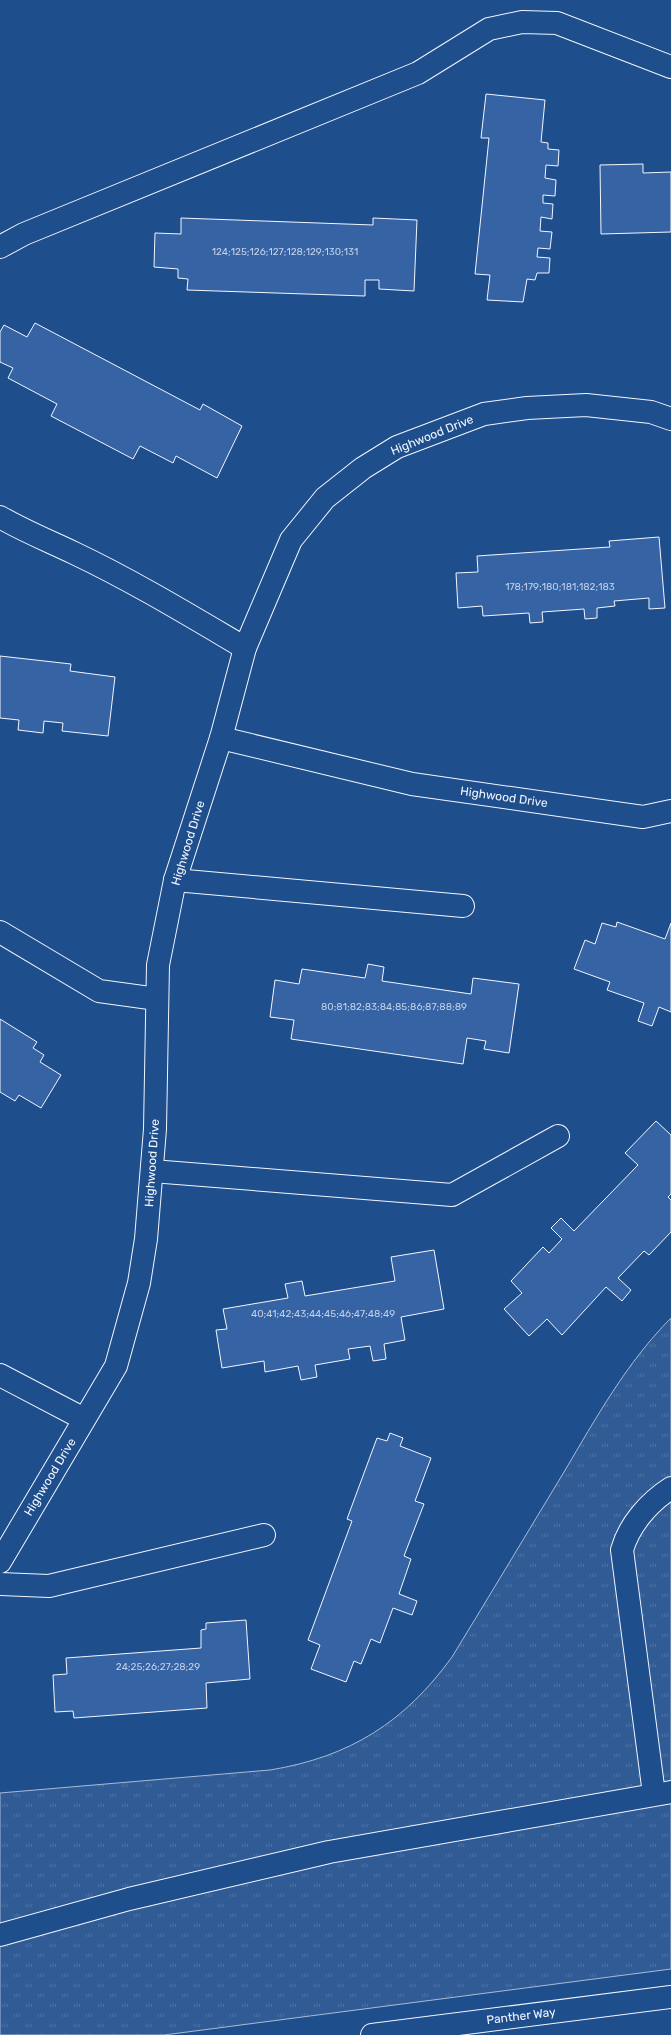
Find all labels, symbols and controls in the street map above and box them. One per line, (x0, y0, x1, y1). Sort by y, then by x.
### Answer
house number: 124;125;126;127;128;129;130;131 (212, 246, 358, 258)
street label: Highwood Drive (389, 412, 476, 458)
house number: 178;179;180;181;182;183 (505, 581, 615, 593)
street label: Highwood Drive (459, 784, 549, 810)
street label: Highwood Drive (168, 799, 208, 887)
house number: 80;81;82;83;84;85;86;87;88;89 (321, 1001, 467, 1013)
street label: Highwood Drive (142, 1118, 162, 1207)
house number: 40;41;42;43;44;45;46;47;48;49 (251, 1308, 395, 1320)
street label: Highwood Drive (21, 1435, 79, 1518)
house number: 24;25;26;27;28;29 (116, 1661, 200, 1673)
street label: Panther Way (486, 2005, 557, 2027)

